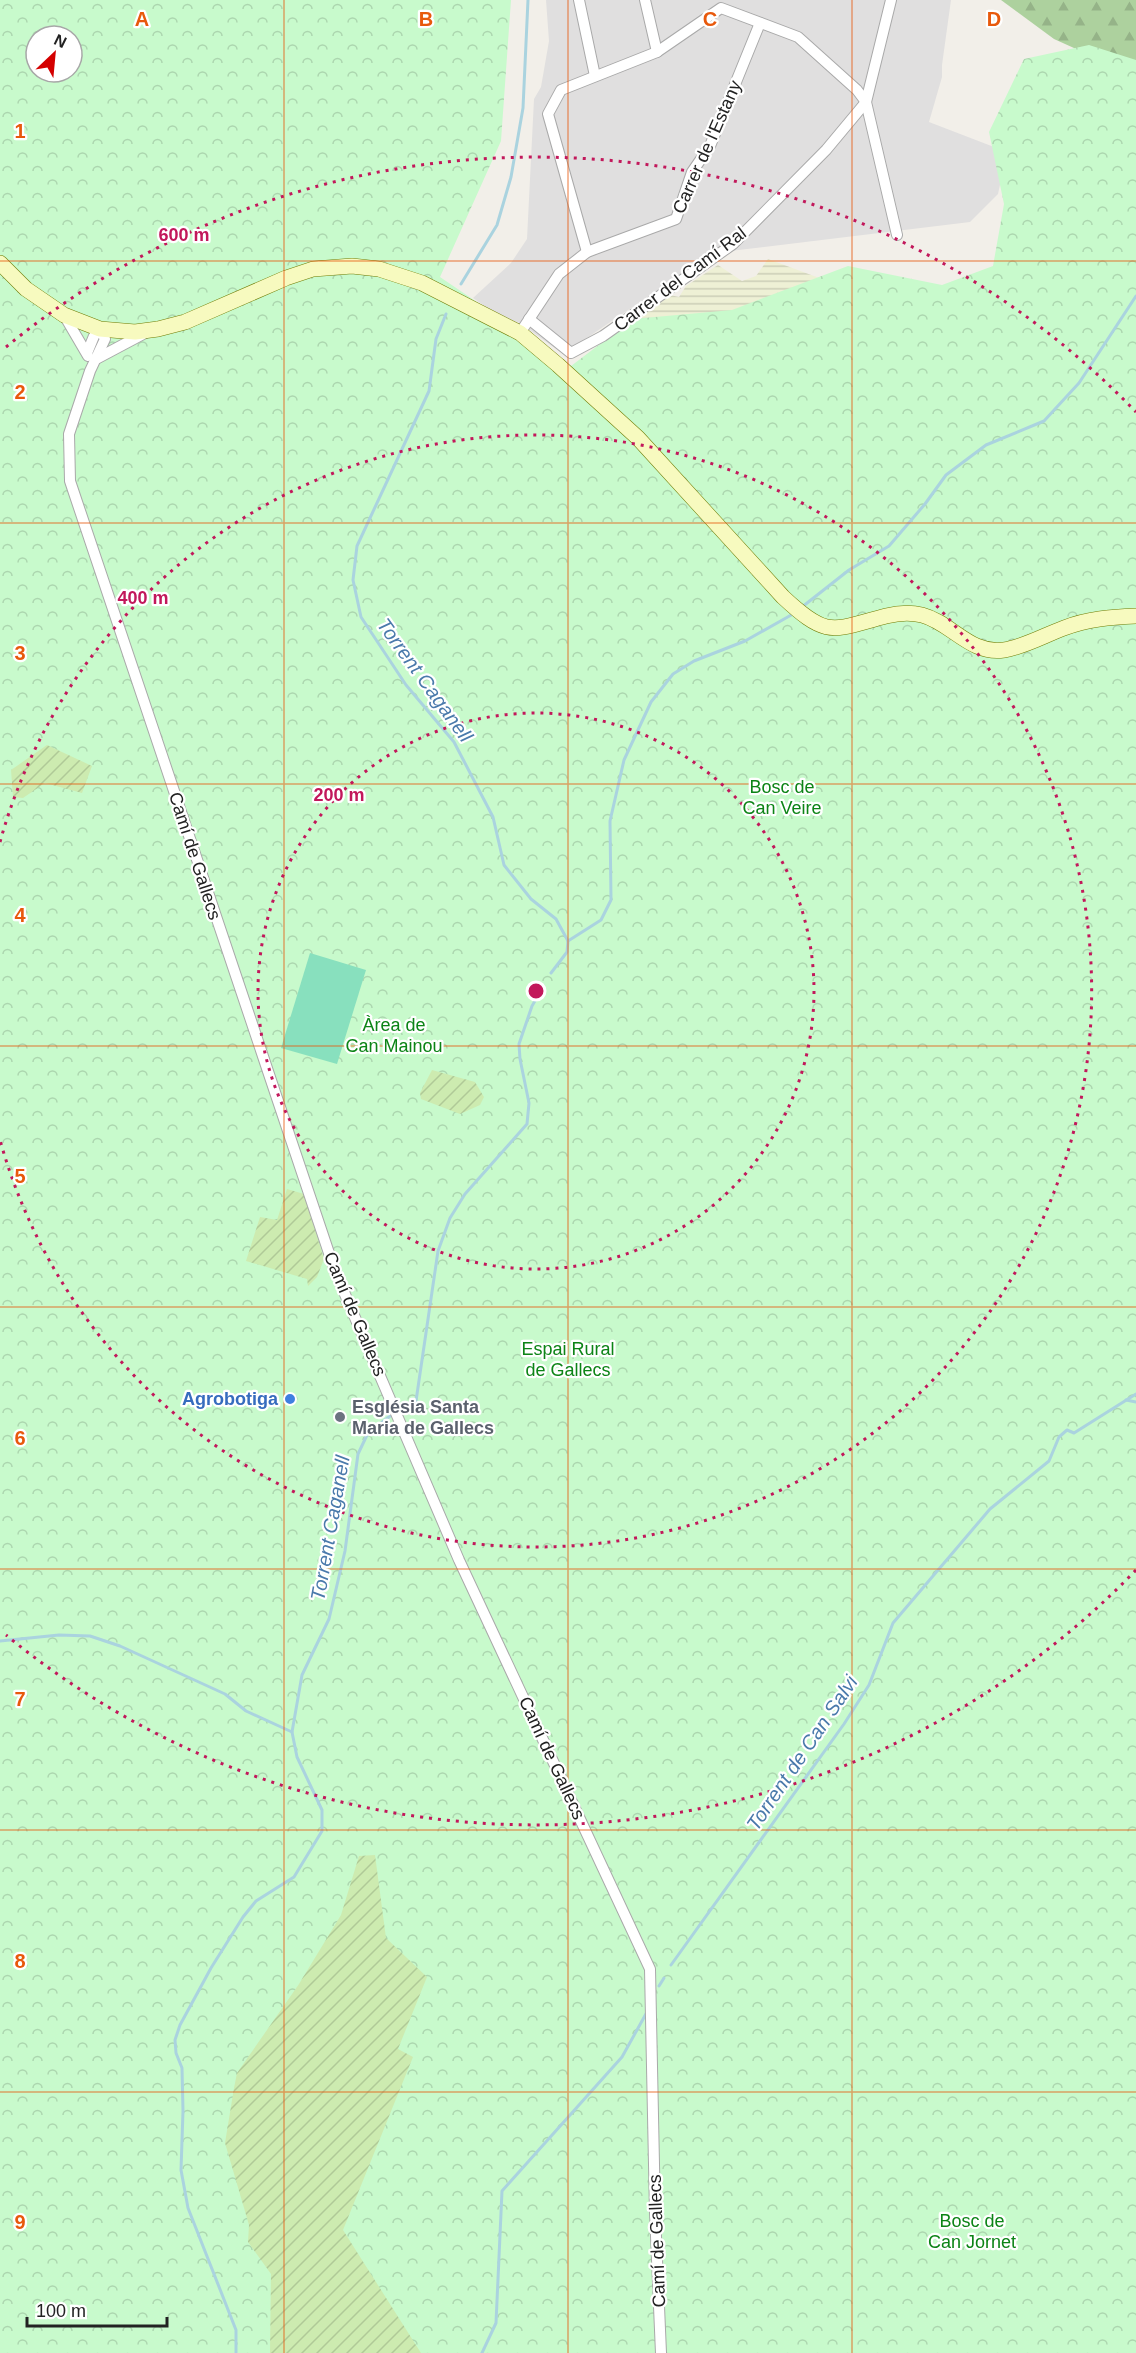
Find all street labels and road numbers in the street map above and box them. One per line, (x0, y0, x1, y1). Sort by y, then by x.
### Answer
street label: Carrer de l'Estany (669, 77, 745, 217)
street label: Carrer del Camí Ral (610, 223, 750, 335)
street label: Camí de Gallecs (165, 790, 225, 922)
street label: Camí de Gallecs (320, 1249, 390, 1379)
street label: Camí de Gallecs (515, 1693, 589, 1823)
street label: Camí de Gallecs (645, 2174, 669, 2308)

